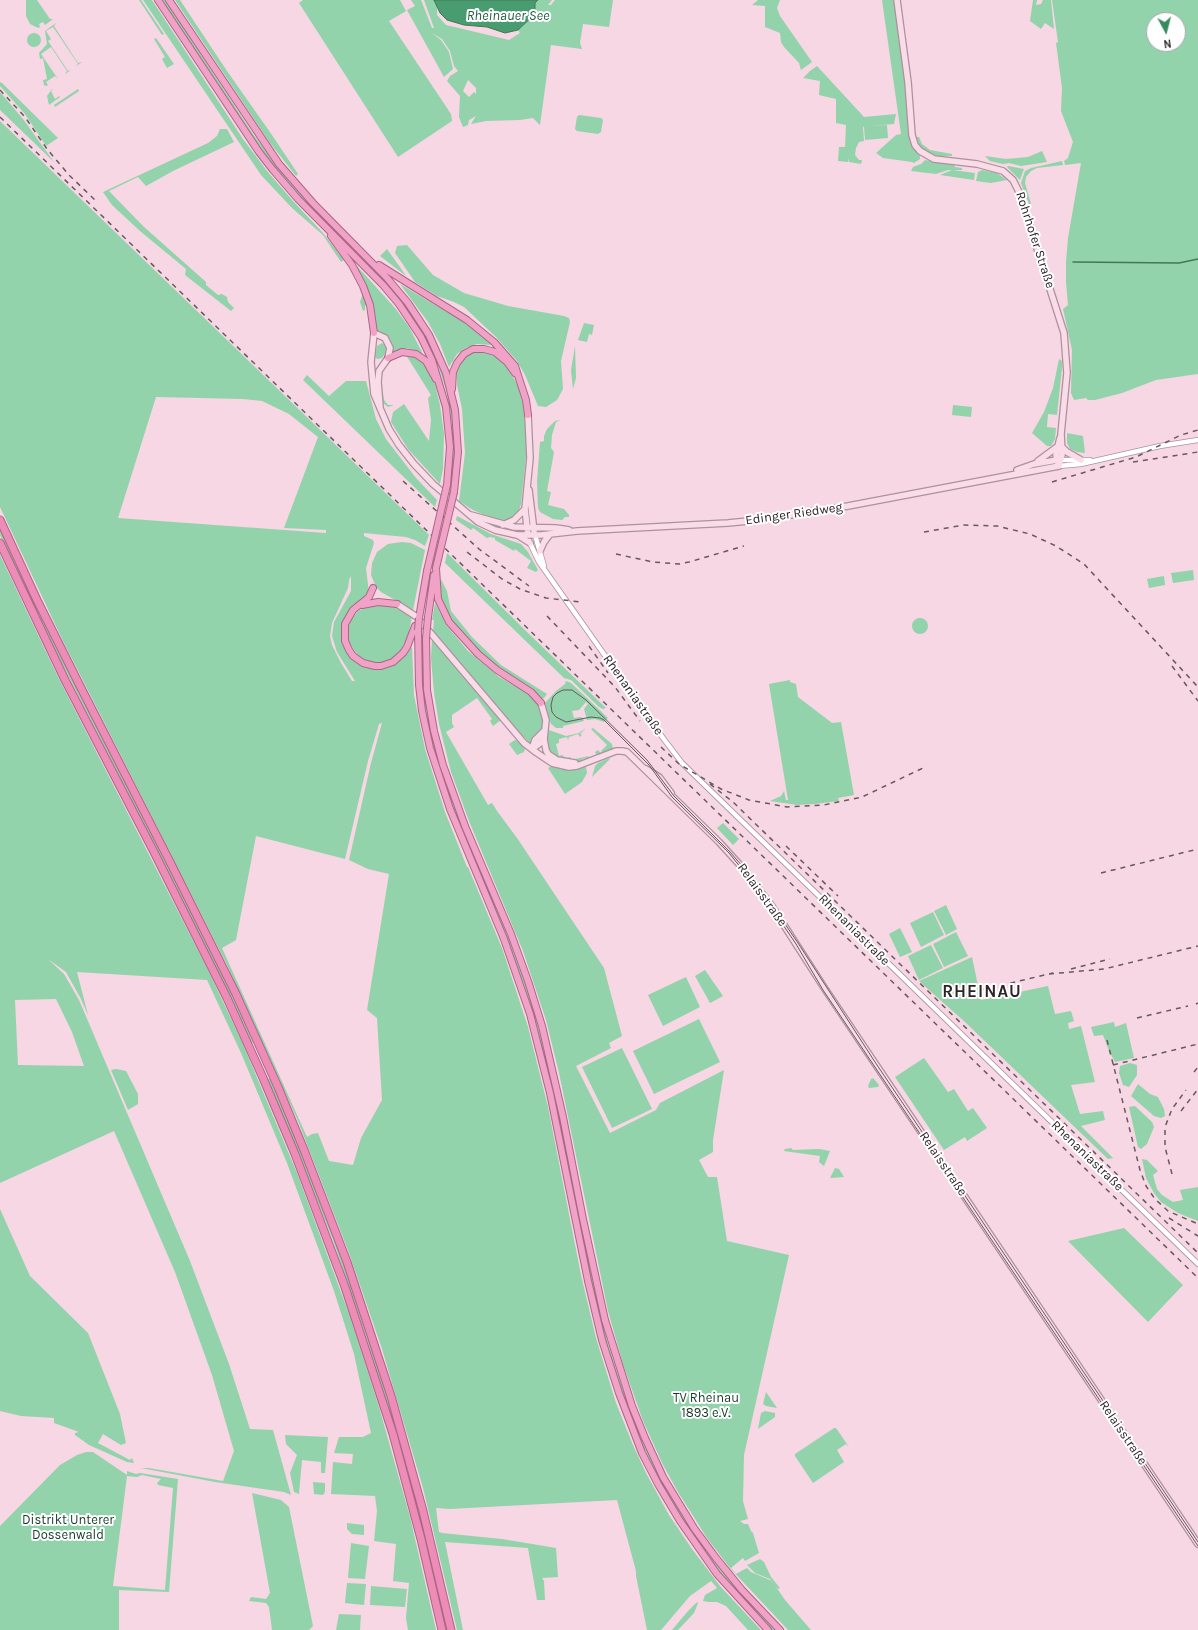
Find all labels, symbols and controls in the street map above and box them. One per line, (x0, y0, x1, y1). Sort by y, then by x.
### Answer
water label: Rheinauer See (467, 8, 549, 24)
north arrow (1146, 12, 1186, 52)
text: N (1163, 36, 1172, 50)
street label: Rohrhofer Straße (1012, 190, 1058, 290)
street label: Edinger Riedweg (744, 499, 844, 529)
street label: Rhenaniastraße (599, 652, 667, 738)
street label: Relaisstraße (734, 860, 790, 930)
street label: Rhenaniastraße (815, 891, 893, 969)
district label: RHEINAU (942, 982, 1022, 1002)
street label: Rhenaniastraße (1048, 1118, 1126, 1194)
street label: Relaisstraße (916, 1129, 970, 1199)
park label: TV Rheinau 1893 e.V. (673, 1390, 739, 1421)
street label: Relaisstraße (1096, 1398, 1150, 1468)
park label: Distrikt Unterer Dossenwald (22, 1512, 114, 1543)

